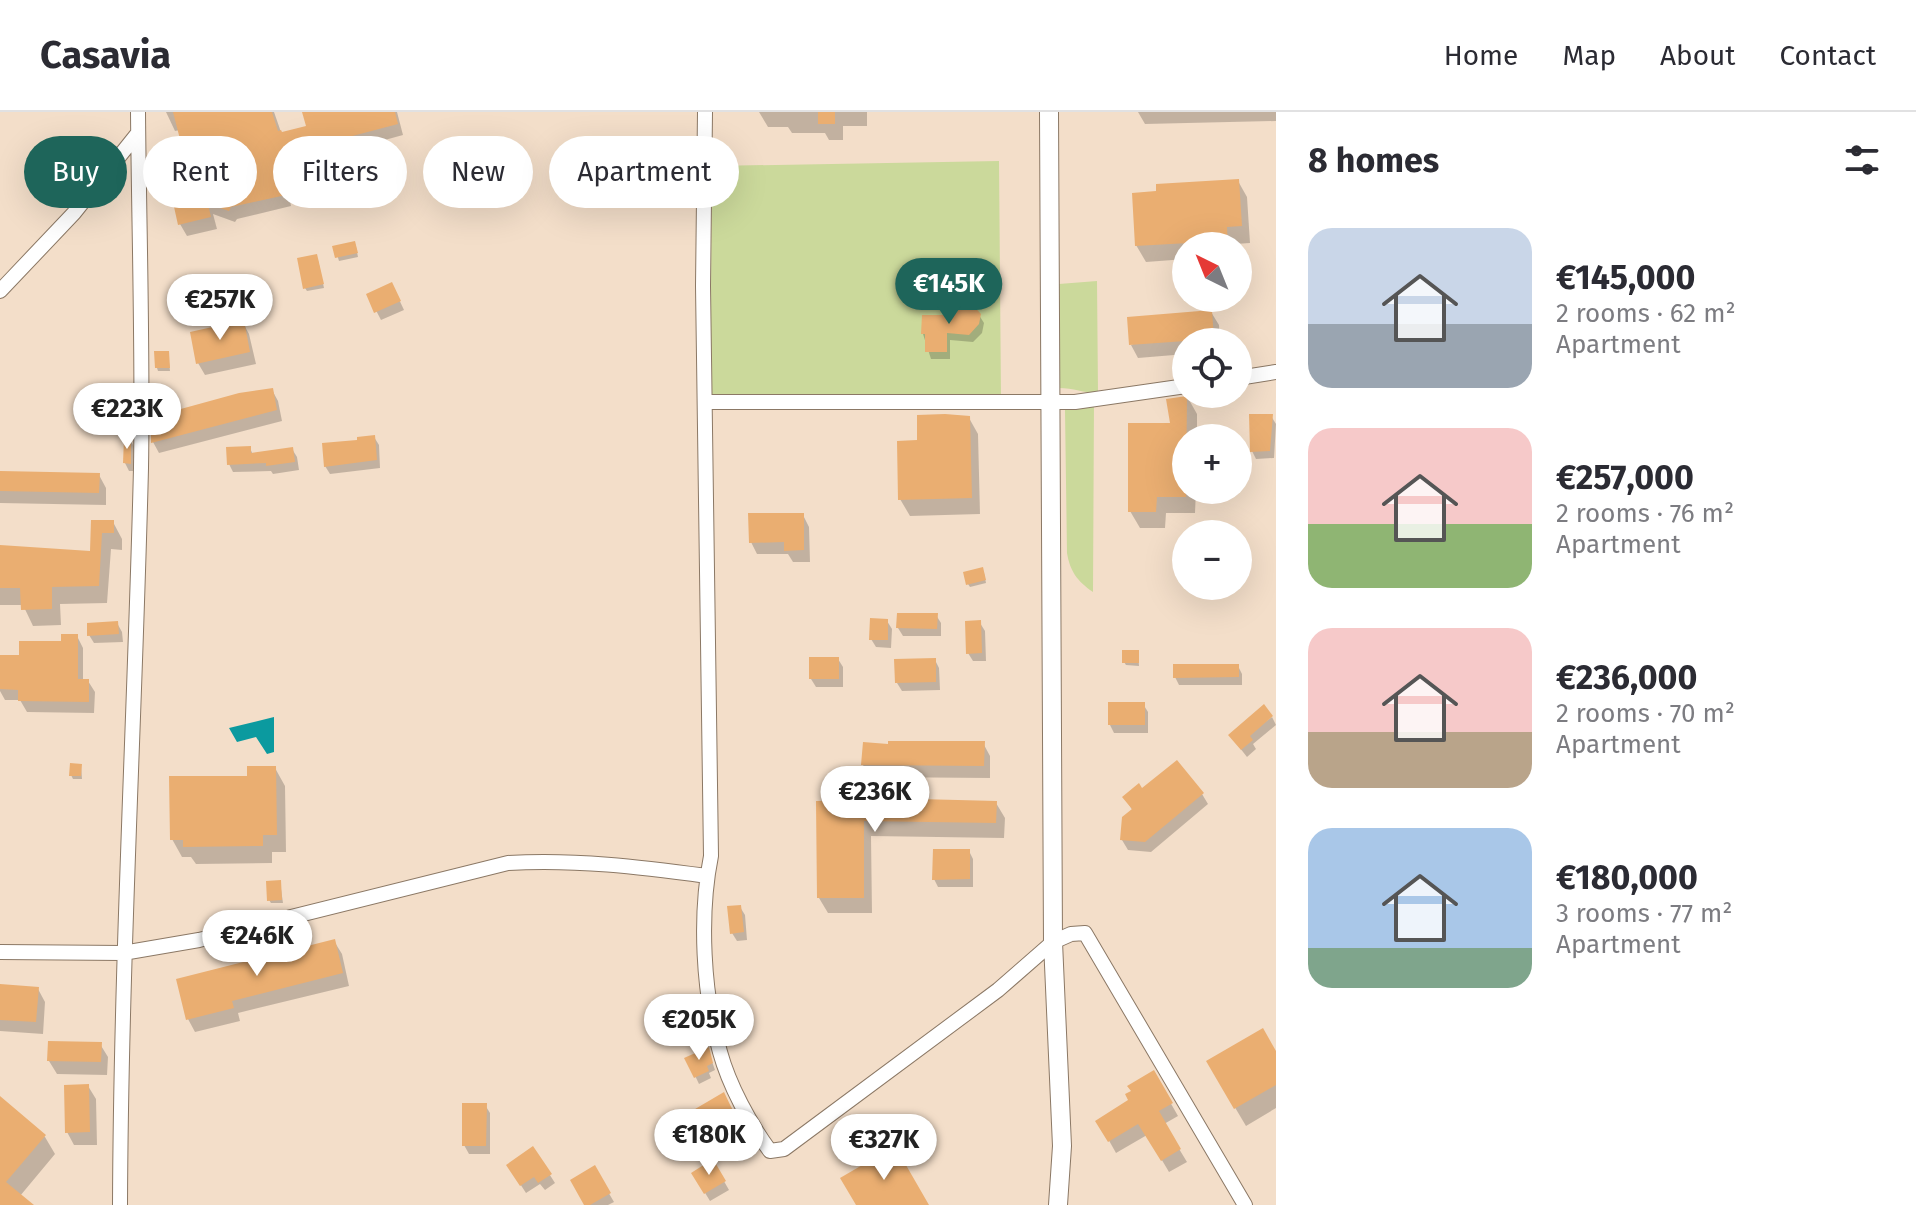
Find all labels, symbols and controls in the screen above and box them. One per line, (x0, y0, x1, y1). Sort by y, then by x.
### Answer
text: Casavia (40, 32, 171, 78)
text: Home (1444, 39, 1518, 72)
text: Map (1562, 39, 1616, 72)
text: About (1660, 39, 1735, 72)
text: Contact (1779, 39, 1876, 72)
chip: Buy (24, 136, 127, 208)
chip: Rent (143, 136, 257, 208)
chip: Filters (273, 136, 407, 208)
chip: New (423, 136, 533, 208)
chip: Apartment (549, 136, 739, 208)
icon: filters (1840, 138, 1884, 182)
text: 8 homes (1308, 140, 1439, 181)
north arrow (1172, 232, 1252, 312)
map controls (1172, 232, 1252, 600)
text: €145,000 (1556, 257, 1695, 298)
pin: €145K (893, 258, 1005, 326)
icon: home (1372, 260, 1468, 356)
text: €145K (913, 268, 985, 299)
pin: €257K (164, 274, 276, 342)
text: €257K (185, 284, 255, 315)
text: 2 rooms · 62 m² (1556, 298, 1736, 329)
button: locate (1172, 328, 1252, 408)
text: Apartment (1556, 329, 1681, 360)
pin: €223K (71, 383, 183, 451)
text: €223K (91, 393, 163, 424)
button: + (1172, 424, 1252, 504)
text: €257,000 (1556, 457, 1694, 498)
icon: home (1372, 460, 1468, 556)
text: 2 rooms · 76 m² (1556, 498, 1734, 529)
button: − (1172, 520, 1252, 600)
text: Apartment (1556, 529, 1681, 560)
text: €236,000 (1556, 657, 1697, 698)
icon: home (1372, 660, 1468, 756)
text: 2 rooms · 70 m² (1556, 698, 1735, 729)
text: Apartment (1556, 729, 1681, 760)
pin: €236K (819, 766, 931, 834)
text: €236K (838, 776, 912, 807)
text: €180,000 (1556, 857, 1698, 898)
icon: home (1372, 860, 1468, 956)
text: 3 rooms · 77 m² (1556, 898, 1732, 929)
pin: €246K (201, 910, 313, 978)
text: €246K (220, 920, 294, 951)
text: Apartment (1556, 929, 1681, 960)
pin: €205K (643, 994, 755, 1062)
text: €205K (662, 1004, 736, 1035)
pin: €180K (653, 1109, 765, 1177)
pin: €327K (828, 1114, 940, 1182)
text: €180K (672, 1119, 746, 1150)
text: €327K (849, 1124, 919, 1155)

